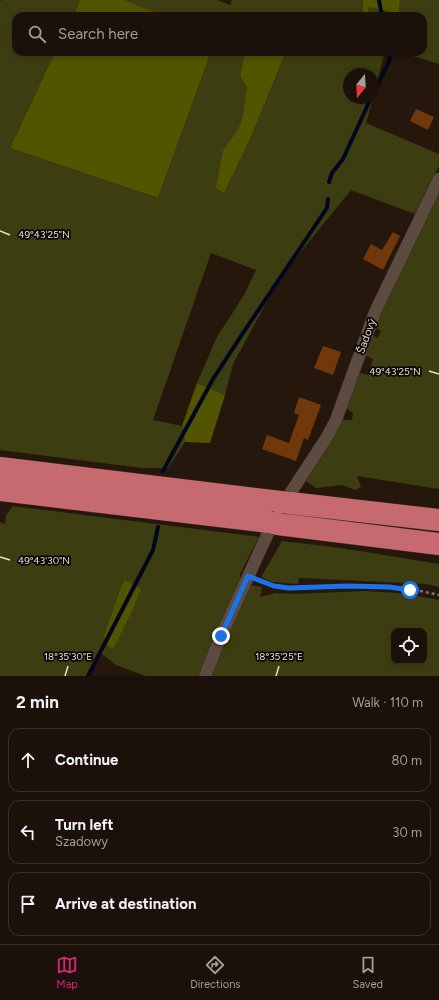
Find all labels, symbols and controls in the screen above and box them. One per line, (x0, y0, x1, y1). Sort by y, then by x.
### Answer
search box (12, 12, 427, 56)
icon: search (26, 23, 48, 45)
text: Search here (58, 25, 138, 43)
north arrow (343, 68, 379, 104)
text: 49°43'25"N (18, 228, 70, 241)
street label: Šadový (353, 316, 379, 356)
text: 49°43'25"N (369, 365, 421, 378)
text: 49°43'30"N (18, 554, 70, 567)
route start (401, 581, 419, 599)
route end (212, 627, 230, 645)
map controls (391, 628, 427, 664)
button: locate (391, 628, 427, 664)
text: 18°35'30"E (44, 650, 92, 663)
text: 18°35'25"E (255, 650, 303, 663)
text: 2 min (16, 692, 59, 712)
text: Walk · 110 m (352, 695, 423, 710)
icon: ahead (17, 749, 39, 771)
text: Continue (55, 751, 118, 769)
text: 80 m (391, 753, 422, 768)
text: Turn left (55, 816, 113, 834)
icon: left (17, 821, 39, 843)
text: 30 m (392, 825, 422, 840)
text: Szadowy (55, 834, 108, 849)
icon: arrive (17, 893, 39, 915)
text: Arrive at destination (55, 895, 196, 913)
tab: Map (56, 954, 78, 991)
tab: Directions (190, 954, 240, 991)
tab: Saved (353, 954, 383, 991)

